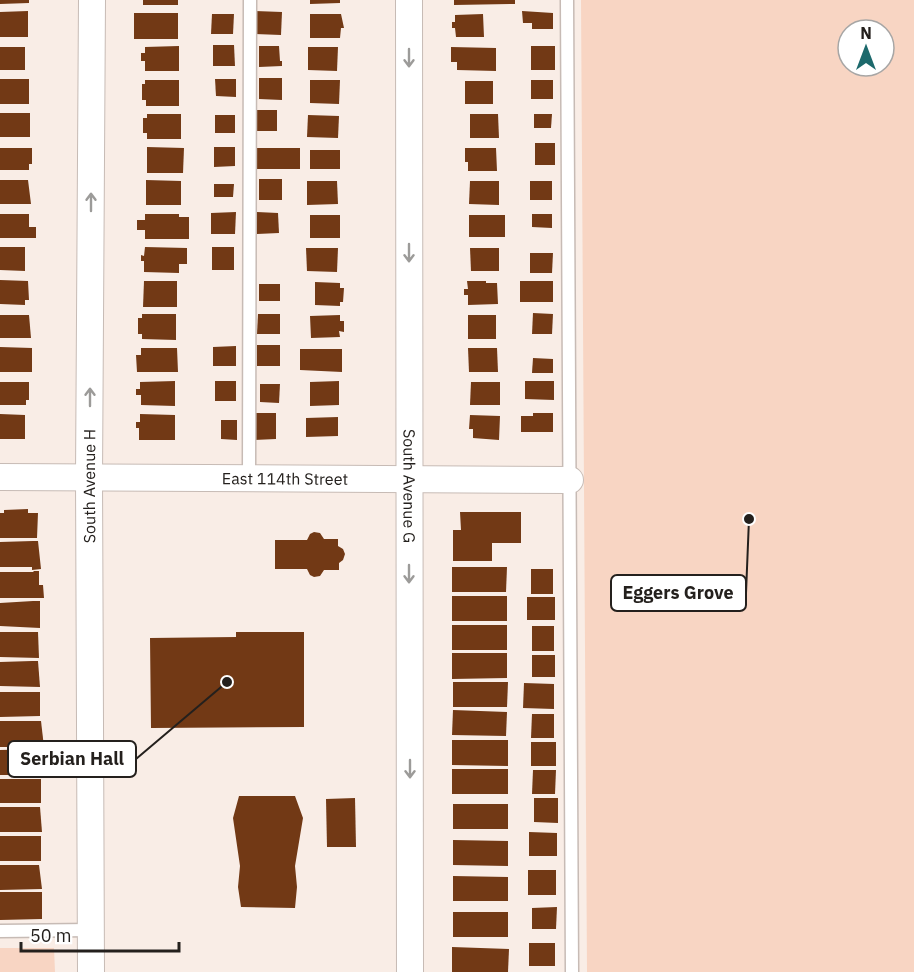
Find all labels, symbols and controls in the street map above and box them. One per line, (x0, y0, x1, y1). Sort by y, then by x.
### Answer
north arrow (836, 18, 896, 78)
text: N (860, 23, 872, 43)
one-way arrow (403, 48, 415, 68)
one-way arrow (85, 193, 97, 213)
one-way arrow (403, 243, 415, 263)
one-way arrow (84, 388, 96, 408)
street label: South Avenue H (79, 429, 99, 543)
street label: South Avenue G (399, 429, 420, 543)
street label: East 114th Street (222, 468, 348, 489)
one-way arrow (403, 564, 415, 584)
callout: Eggers Grove (611, 575, 746, 611)
text: Eggers Grove (622, 581, 734, 604)
callout: Serbian Hall (8, 741, 136, 777)
text: Serbian Hall (20, 747, 125, 770)
one-way arrow (404, 759, 416, 779)
scale bar (21, 915, 178, 953)
text: 50 m (30, 924, 72, 947)

